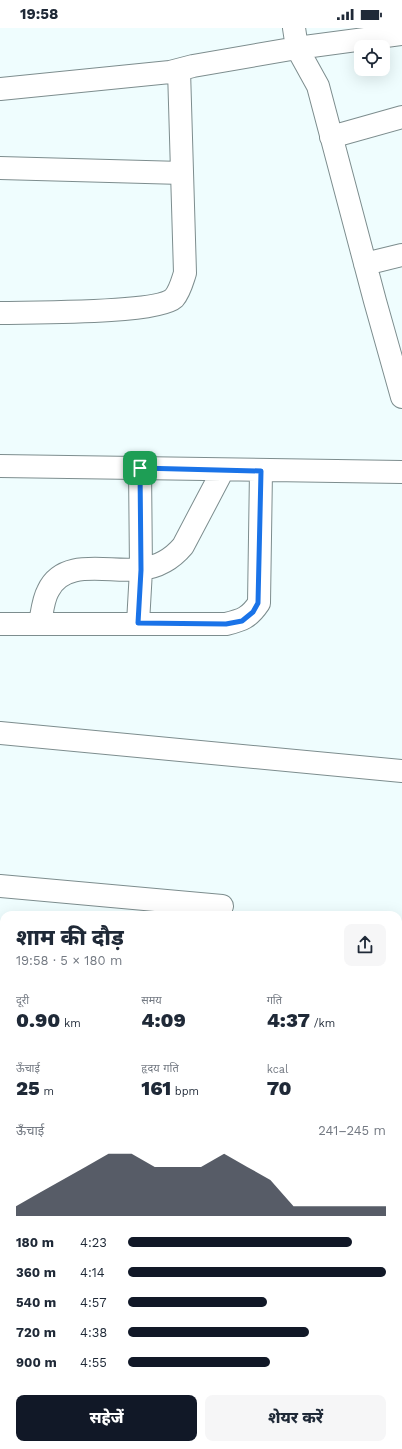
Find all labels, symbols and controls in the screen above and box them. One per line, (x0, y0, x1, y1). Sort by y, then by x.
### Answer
text: 19:58 (20, 5, 58, 23)
map controls (354, 40, 390, 76)
button: locate (354, 40, 390, 76)
pin (123, 451, 157, 485)
icon: arrive (129, 457, 151, 479)
button: share (344, 924, 386, 966)
text: शाम की दौड़ (16, 925, 124, 950)
text: 19:58 · 5 × 180 m (16, 953, 122, 968)
text: दूरी (16, 994, 29, 1007)
text: समय (141, 994, 162, 1007)
text: गति (267, 994, 282, 1007)
text: 0.90 (16, 1008, 60, 1032)
text: 4:09 (141, 1008, 186, 1032)
text: 4:37 (267, 1008, 310, 1032)
text: km (60, 1017, 81, 1030)
text: /km (310, 1017, 335, 1030)
text: ऊँचाई (16, 1062, 40, 1075)
text: हृदय गति (141, 1062, 179, 1075)
text: kcal (267, 1063, 288, 1076)
text: 25 (16, 1076, 40, 1100)
text: 161 (141, 1076, 171, 1100)
text: 70 (267, 1076, 292, 1100)
text: m (40, 1085, 54, 1098)
text: bpm (171, 1085, 199, 1098)
text: ऊँचाई (16, 1123, 44, 1138)
text: 241–245 m (318, 1123, 386, 1138)
text: 180 m (16, 1235, 54, 1250)
text: 4:23 (80, 1235, 107, 1250)
text: 360 m (16, 1265, 56, 1280)
text: 4:14 (80, 1265, 105, 1280)
text: 540 m (16, 1295, 56, 1310)
text: 4:57 (80, 1295, 107, 1310)
text: 720 m (16, 1325, 56, 1340)
text: 4:38 (80, 1325, 107, 1340)
text: 900 m (16, 1355, 57, 1370)
text: 4:55 (80, 1355, 107, 1370)
button: सहेजें (16, 1395, 197, 1441)
button: शेयर करें (205, 1395, 386, 1441)

